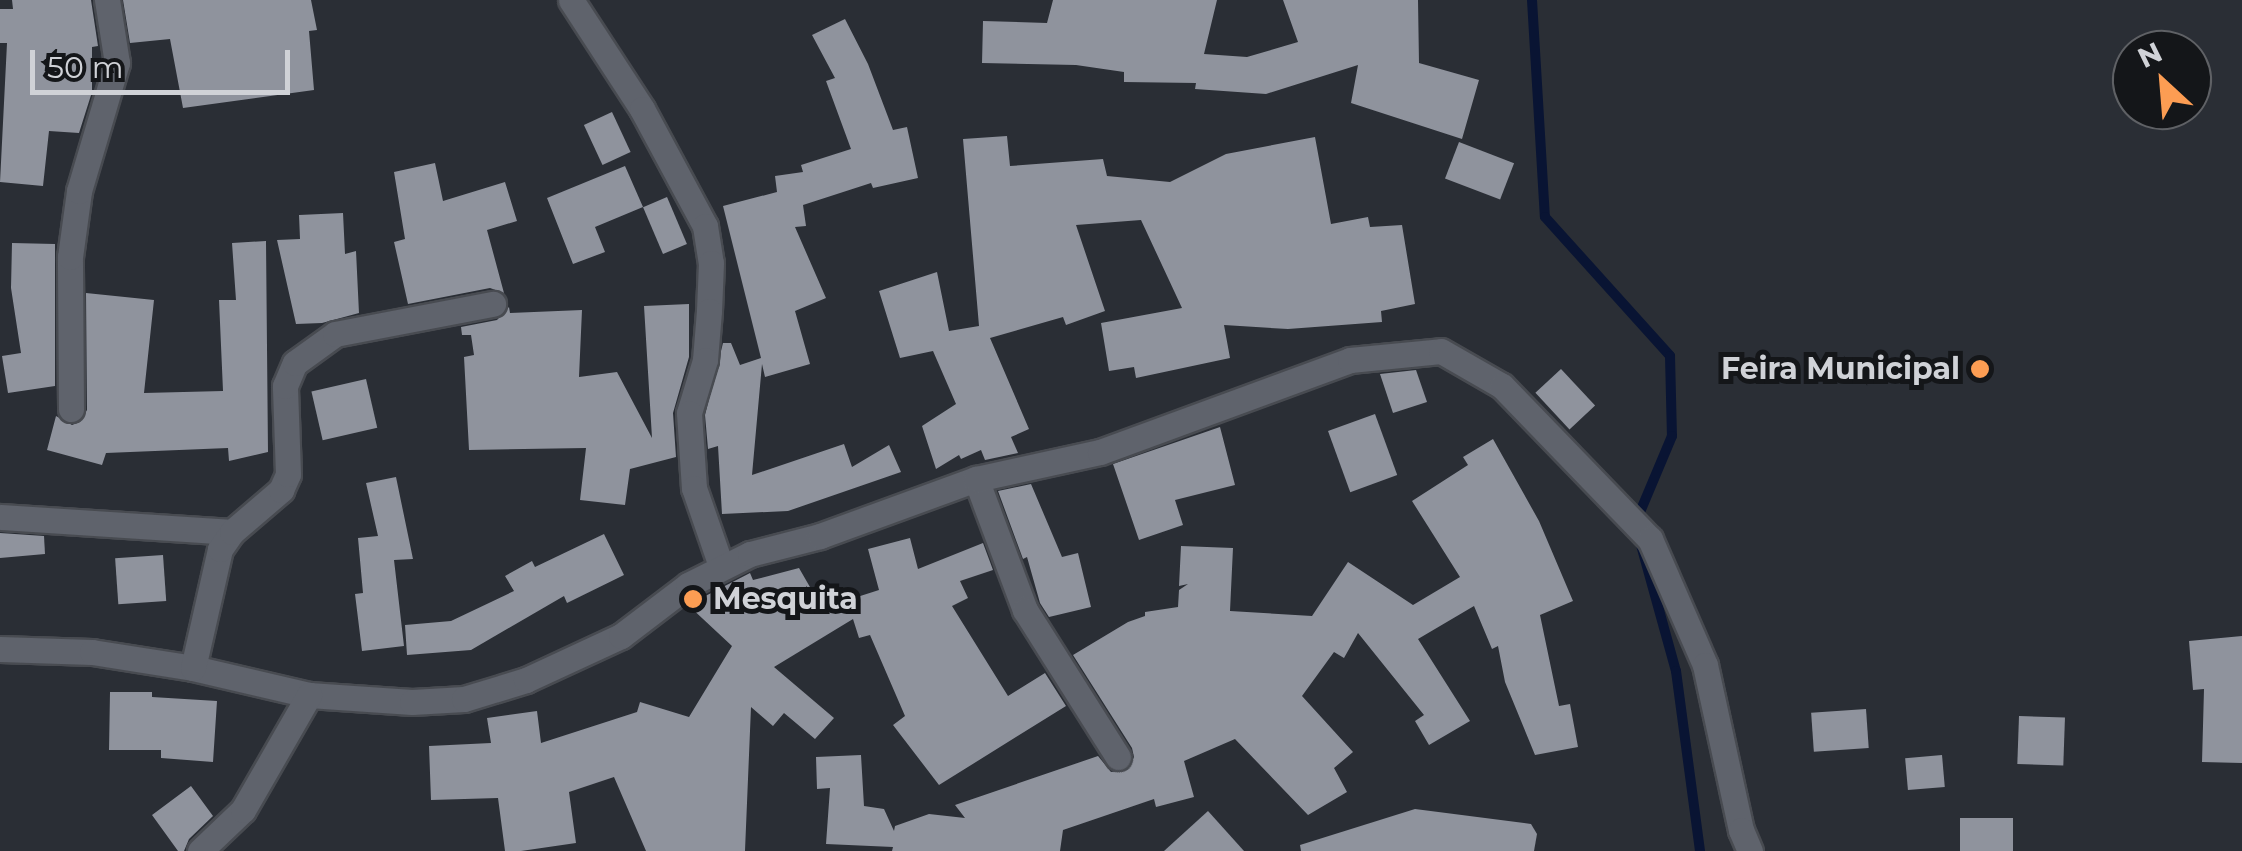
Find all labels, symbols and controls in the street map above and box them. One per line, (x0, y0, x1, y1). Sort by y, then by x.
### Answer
scale bar (35, 30, 295, 92)
north arrow (2112, 30, 2212, 130)
text: N (2132, 35, 2167, 75)
text: 50 m (47, 49, 124, 86)
place label: Feira Municipal (1721, 351, 1960, 387)
marker: Feira Municipal (1969, 358, 1991, 380)
place label: Mesquita (713, 581, 858, 617)
marker: Mesquita (682, 588, 704, 610)

